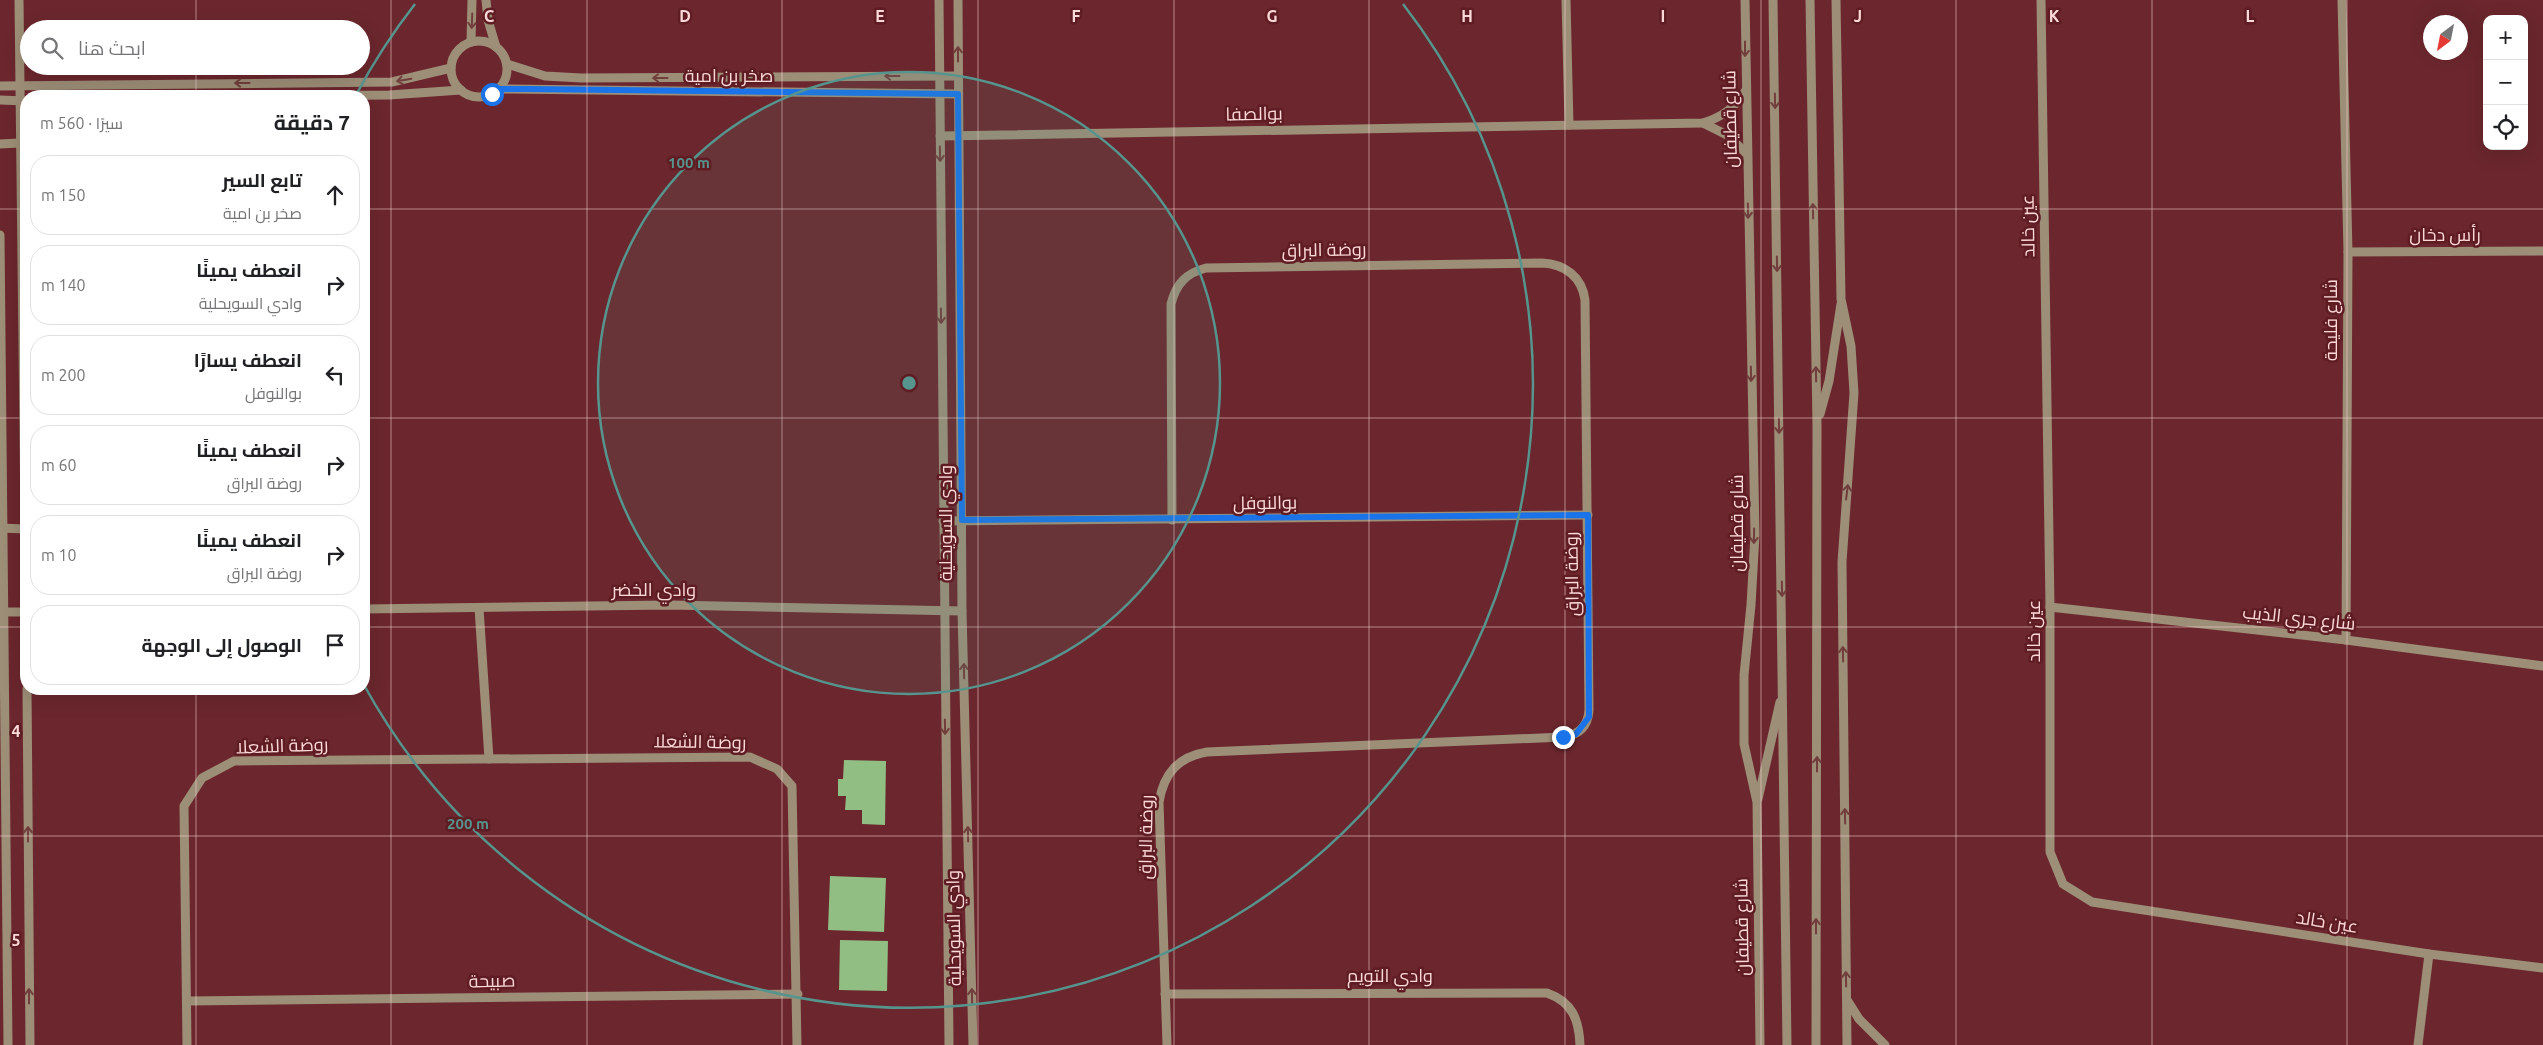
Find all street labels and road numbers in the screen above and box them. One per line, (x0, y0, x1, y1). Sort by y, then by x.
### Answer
street label: صخر بن امية (685, 65, 773, 87)
street label: شارع قطيفان (1718, 70, 1743, 168)
street label: بوالصفا (1225, 103, 1283, 125)
street label: عين خالد (2016, 195, 2040, 257)
street label: رأس دخان (2409, 224, 2481, 246)
street label: روضة البراق (1281, 238, 1367, 263)
street label: شارع فليحة (2320, 279, 2343, 361)
street label: وادي السويحلية (935, 465, 960, 581)
street label: شارع قطيفان (1726, 474, 1749, 572)
street label: بوالنوفل (1233, 491, 1297, 515)
street label: روضة البراق (1560, 531, 1585, 617)
street label: وادي الخضر (611, 579, 696, 604)
street label: عين خالد (2023, 600, 2045, 662)
street label: شارع جري الذيب (2241, 601, 2357, 638)
street label: روضة الشعلا (653, 730, 747, 754)
street label: روضة الشعلا (235, 733, 329, 759)
street label: روضة البراق (1134, 794, 1159, 880)
street label: وادي السويحلية (942, 870, 969, 986)
street label: شارع قطيفان (1730, 878, 1755, 976)
street label: عين خالد (2294, 906, 2360, 938)
street label: وادي التويم (1347, 965, 1433, 990)
street label: صبيحة (469, 970, 515, 990)

